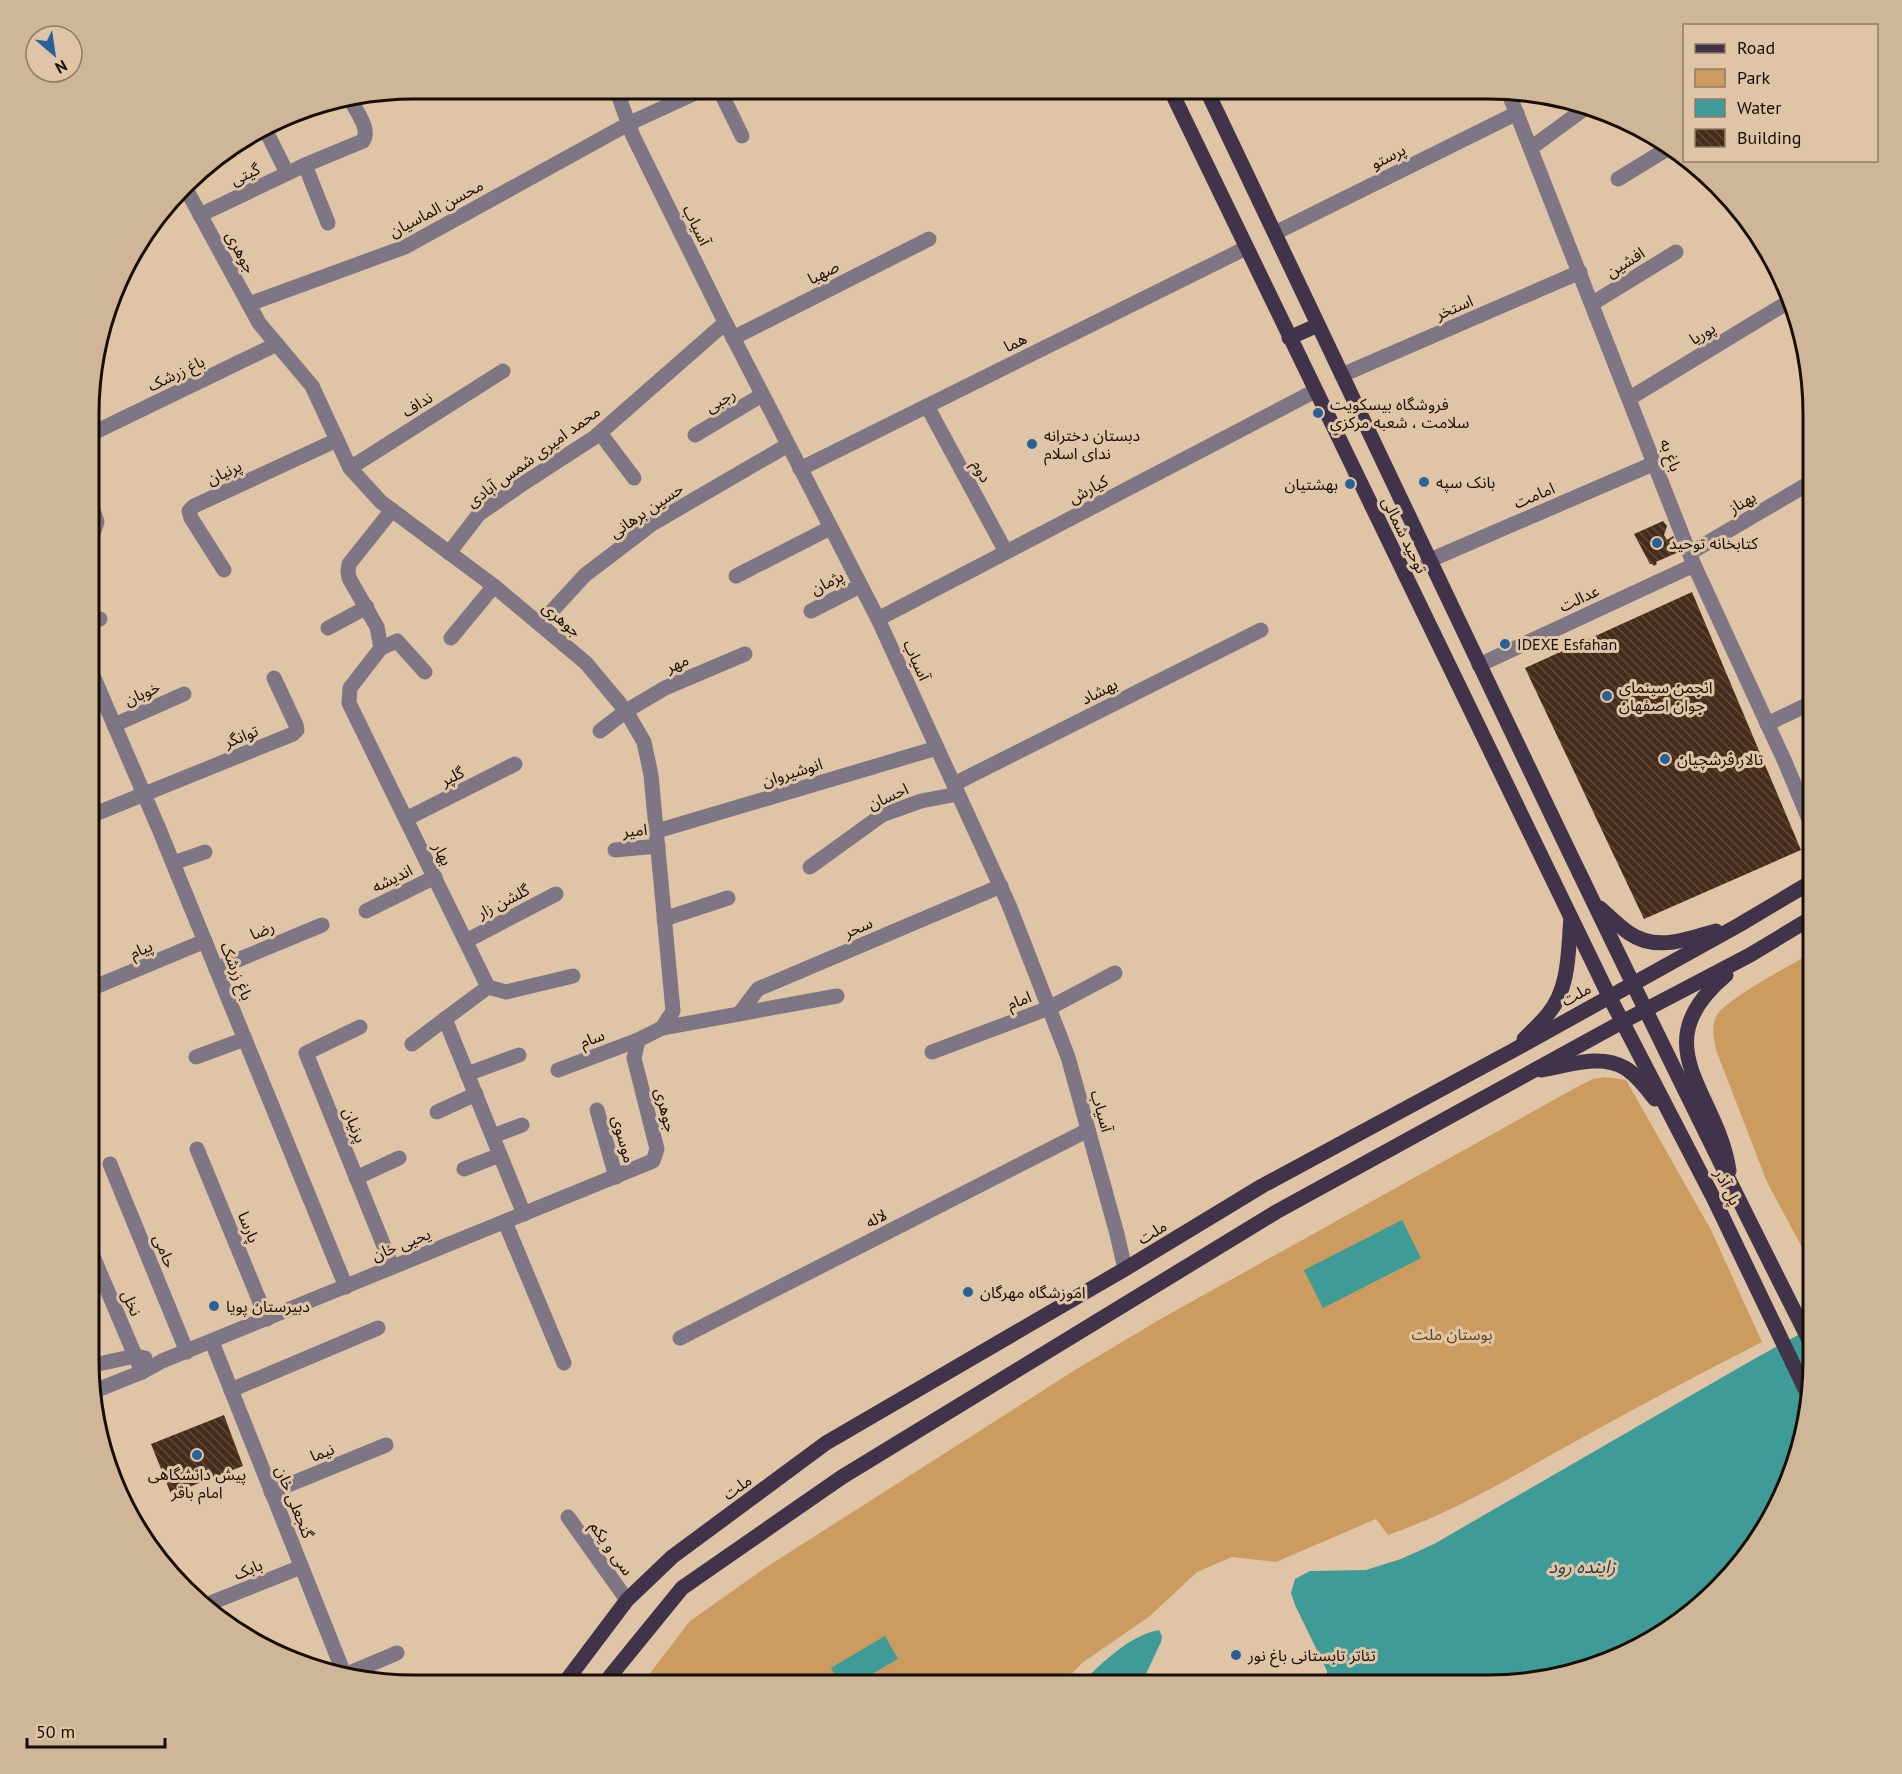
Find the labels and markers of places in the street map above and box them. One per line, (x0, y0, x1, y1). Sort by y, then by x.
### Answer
place label: فروشگاه بيسكويت سلامت ، شعبه مركزي (1330, 394, 1469, 435)
marker: فروشگاه بيسكويت سلامت ، شعبه مركزي (1311, 406, 1325, 420)
place label: دبستان دخترانه ندای اسلام (1044, 425, 1140, 466)
marker: دبستان دخترانه ندای اسلام (1025, 437, 1039, 451)
place label: بانک سپه (1436, 472, 1495, 493)
place label: بهشتیان (1284, 474, 1338, 494)
marker: بانک سپه (1417, 475, 1431, 489)
marker: بهشتیان (1343, 477, 1357, 491)
place label: کتابخانه توحید (1669, 533, 1758, 553)
marker: کتابخانه توحید (1650, 536, 1664, 550)
place label: IDEXE Esfahan (1517, 634, 1617, 654)
marker: IDEXE Esfahan (1498, 637, 1512, 651)
place label: انجمن سینمای جوان اصفهان (1619, 677, 1713, 715)
marker: انجمن سینمای جوان اصفهان (1600, 689, 1614, 703)
place label: تالار فرشچیان (1677, 749, 1764, 770)
marker: تالار فرشچیان (1658, 752, 1672, 766)
place label: اموزشگاه مهرگان (980, 1282, 1086, 1302)
marker: اموزشگاه مهرگان (961, 1285, 975, 1299)
place label: دبیرستان پویا (226, 1296, 310, 1317)
marker: دبیرستان پویا (207, 1299, 221, 1313)
marker: پیش دانشگاهی امام باقر (190, 1448, 204, 1462)
place label: پیش دانشگاهی امام باقر (148, 1464, 246, 1505)
place label: تئاتر تابستانی باغ نور (1247, 1645, 1376, 1668)
marker: تئاتر تابستانی باغ نور (1229, 1648, 1243, 1662)

